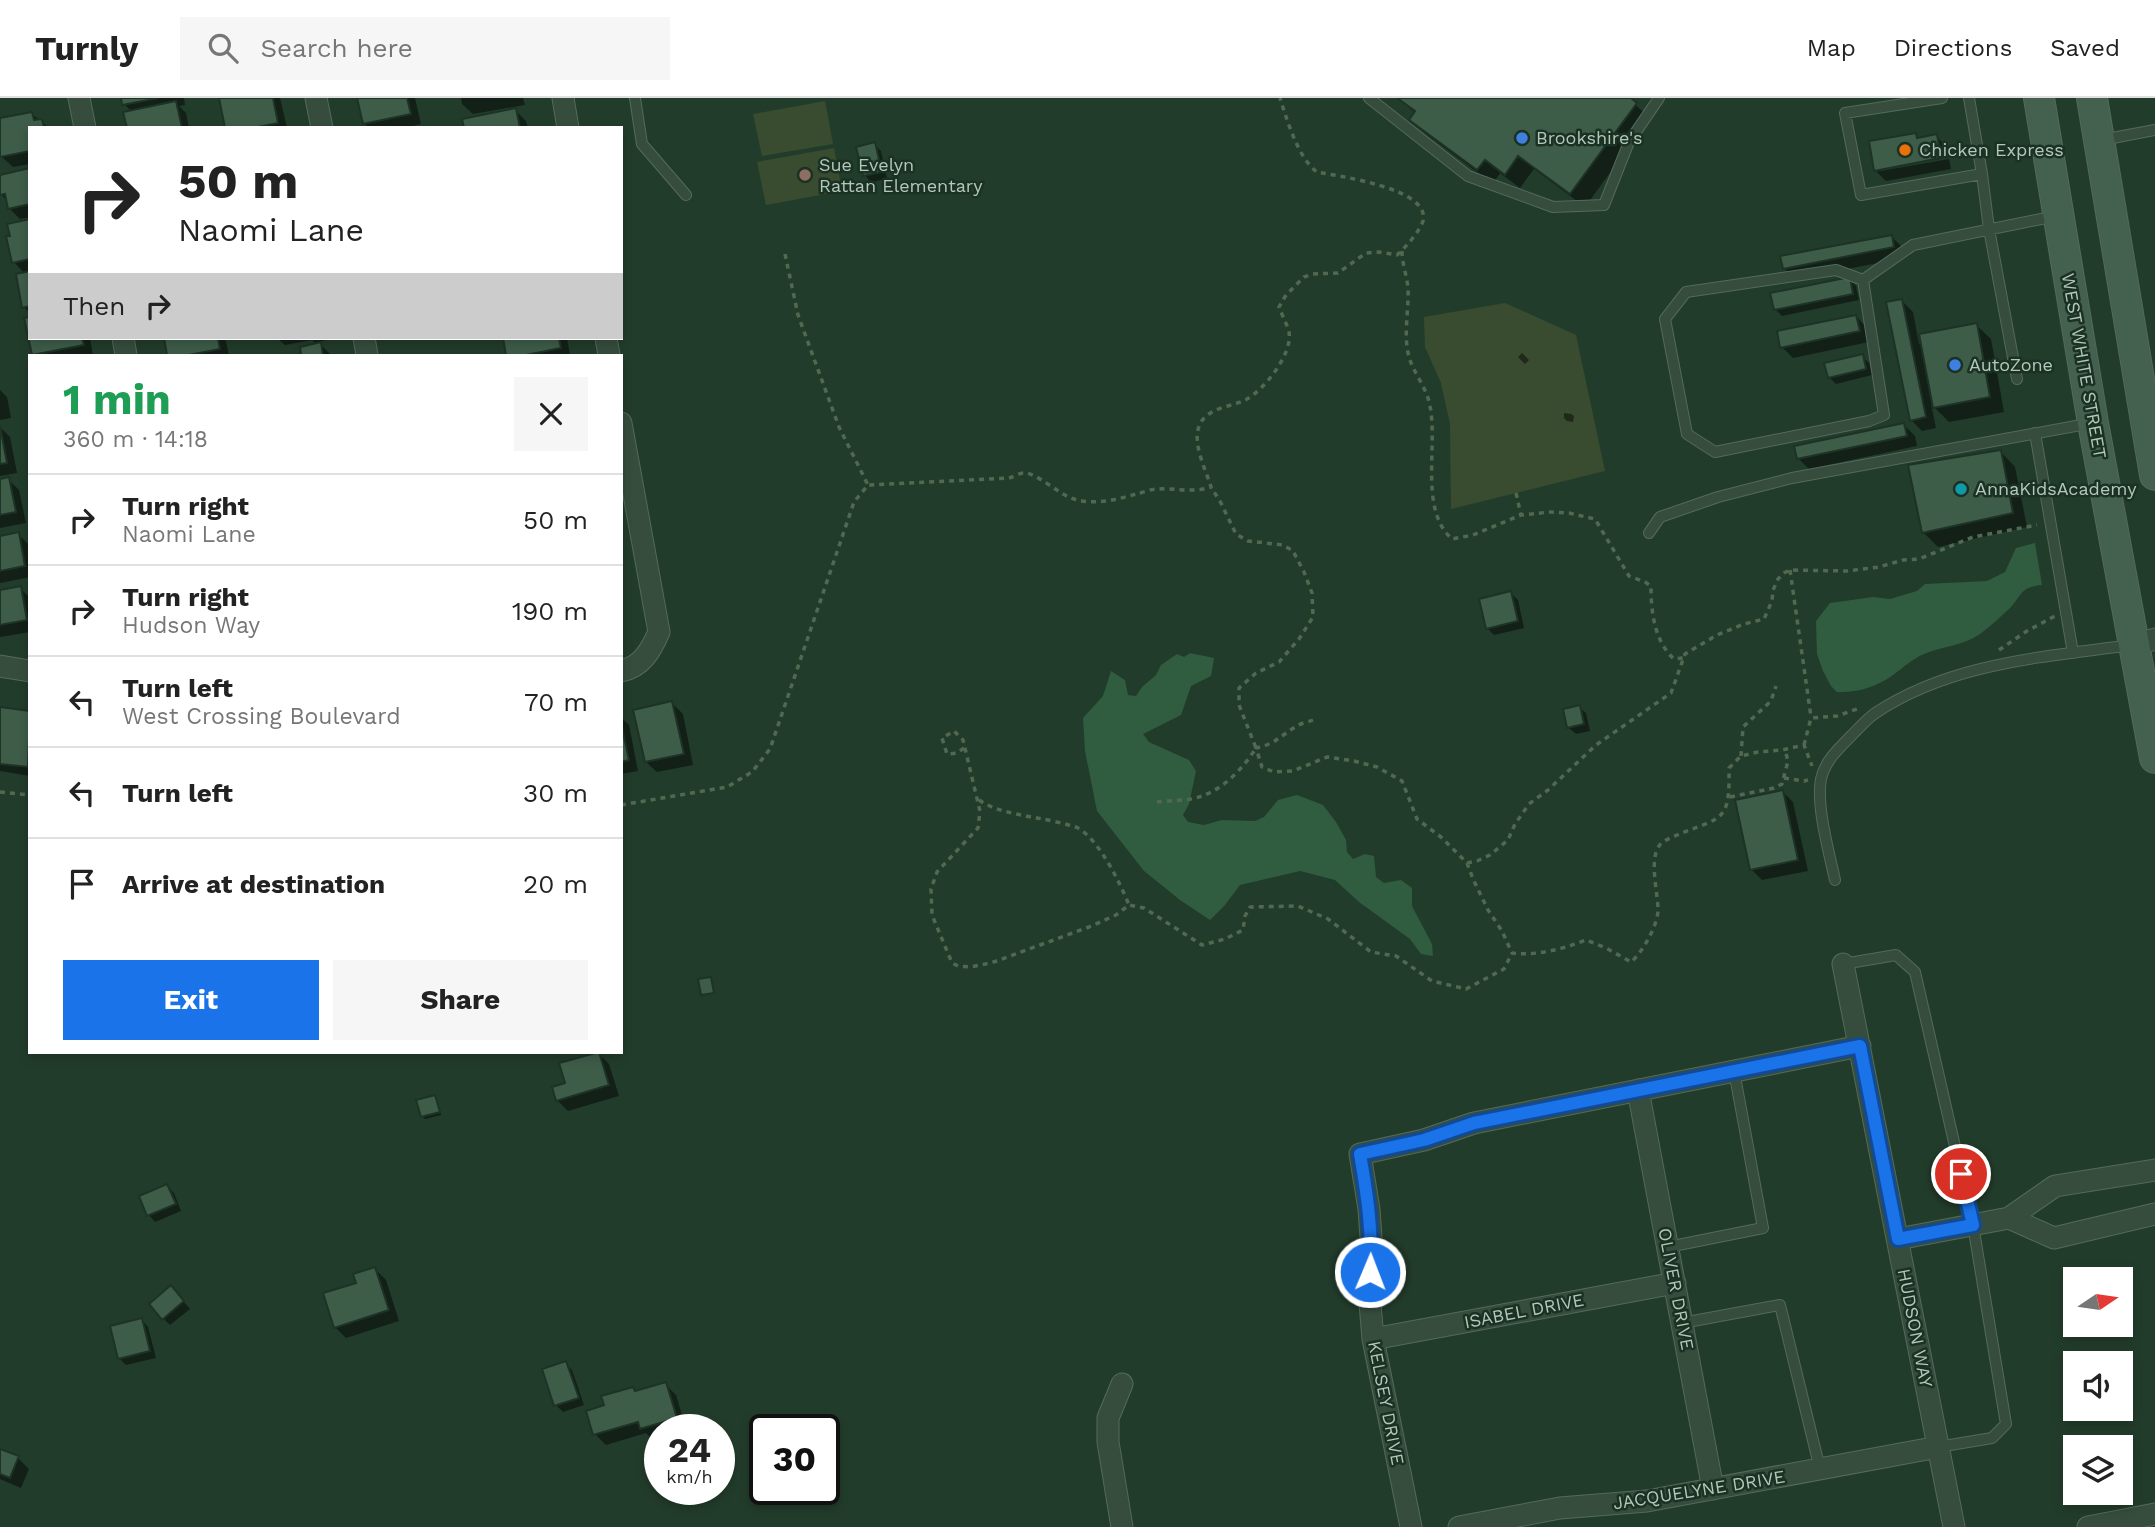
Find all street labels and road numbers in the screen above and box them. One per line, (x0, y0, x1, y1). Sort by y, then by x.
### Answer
street label: WEST WHITE STREET (2058, 272, 2111, 460)
street label: OLIVER DRIVE (1654, 1226, 1699, 1352)
street label: HUDSON WAY (1894, 1267, 1937, 1390)
street label: ISABEL DRIVE (1462, 1289, 1586, 1332)
street label: KELSEY DRIVE (1364, 1339, 1409, 1467)
street label: JACQUELYNE DRIVE (1611, 1466, 1787, 1514)

